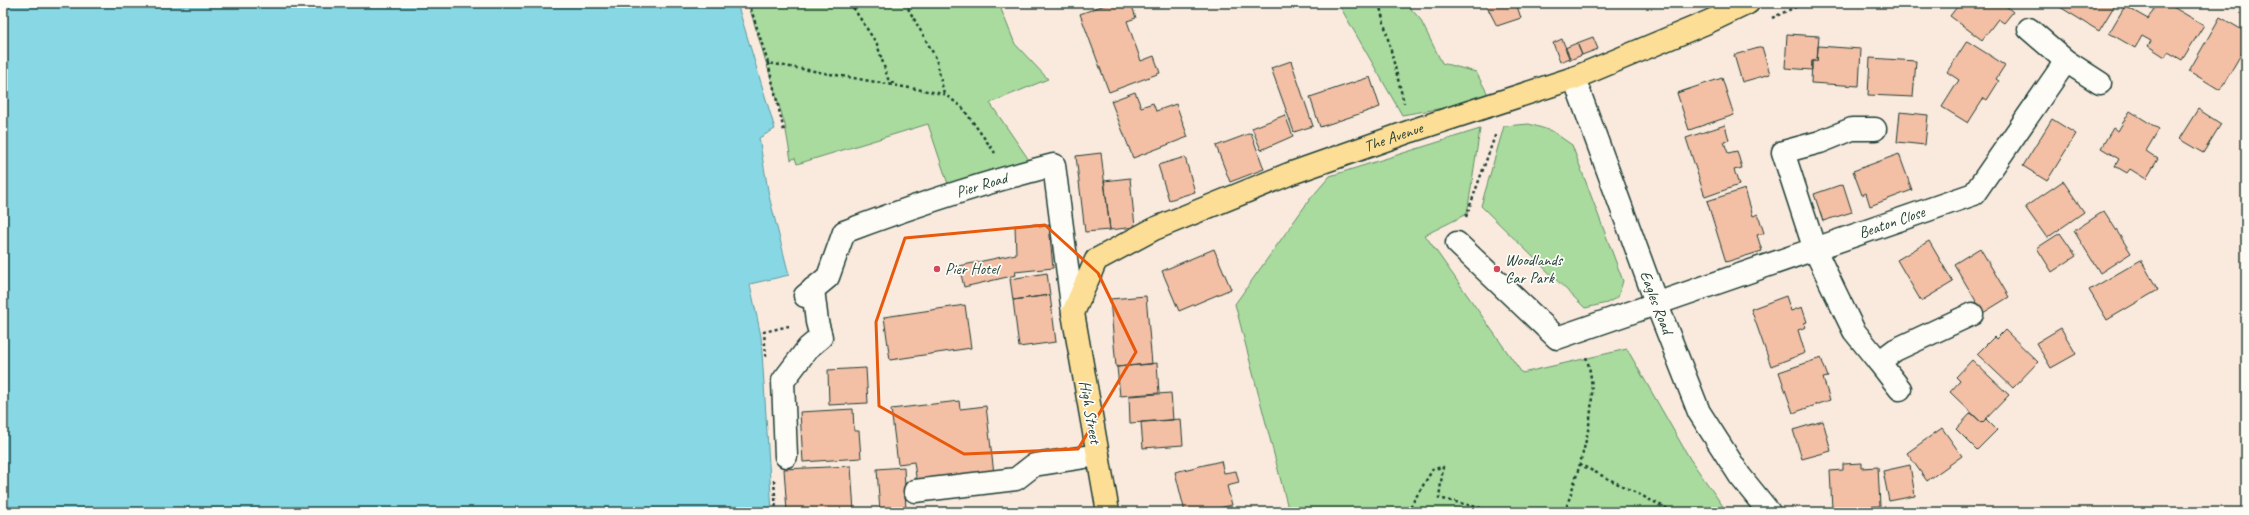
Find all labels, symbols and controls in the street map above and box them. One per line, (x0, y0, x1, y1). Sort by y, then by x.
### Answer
street label: The Avenue (1361, 117, 1427, 157)
street label: Pier Road (954, 167, 1012, 202)
street label: Beaton Close (1856, 201, 1929, 243)
place label: Woodlands Car Park (1505, 250, 1564, 288)
place label: Pier Hotel (945, 259, 1002, 279)
marker: Pier Hotel (932, 264, 942, 274)
marker: Woodlands Car Park (1492, 264, 1502, 274)
street label: Eagles Road (1635, 268, 1678, 339)
street label: High Street (1075, 379, 1106, 447)

